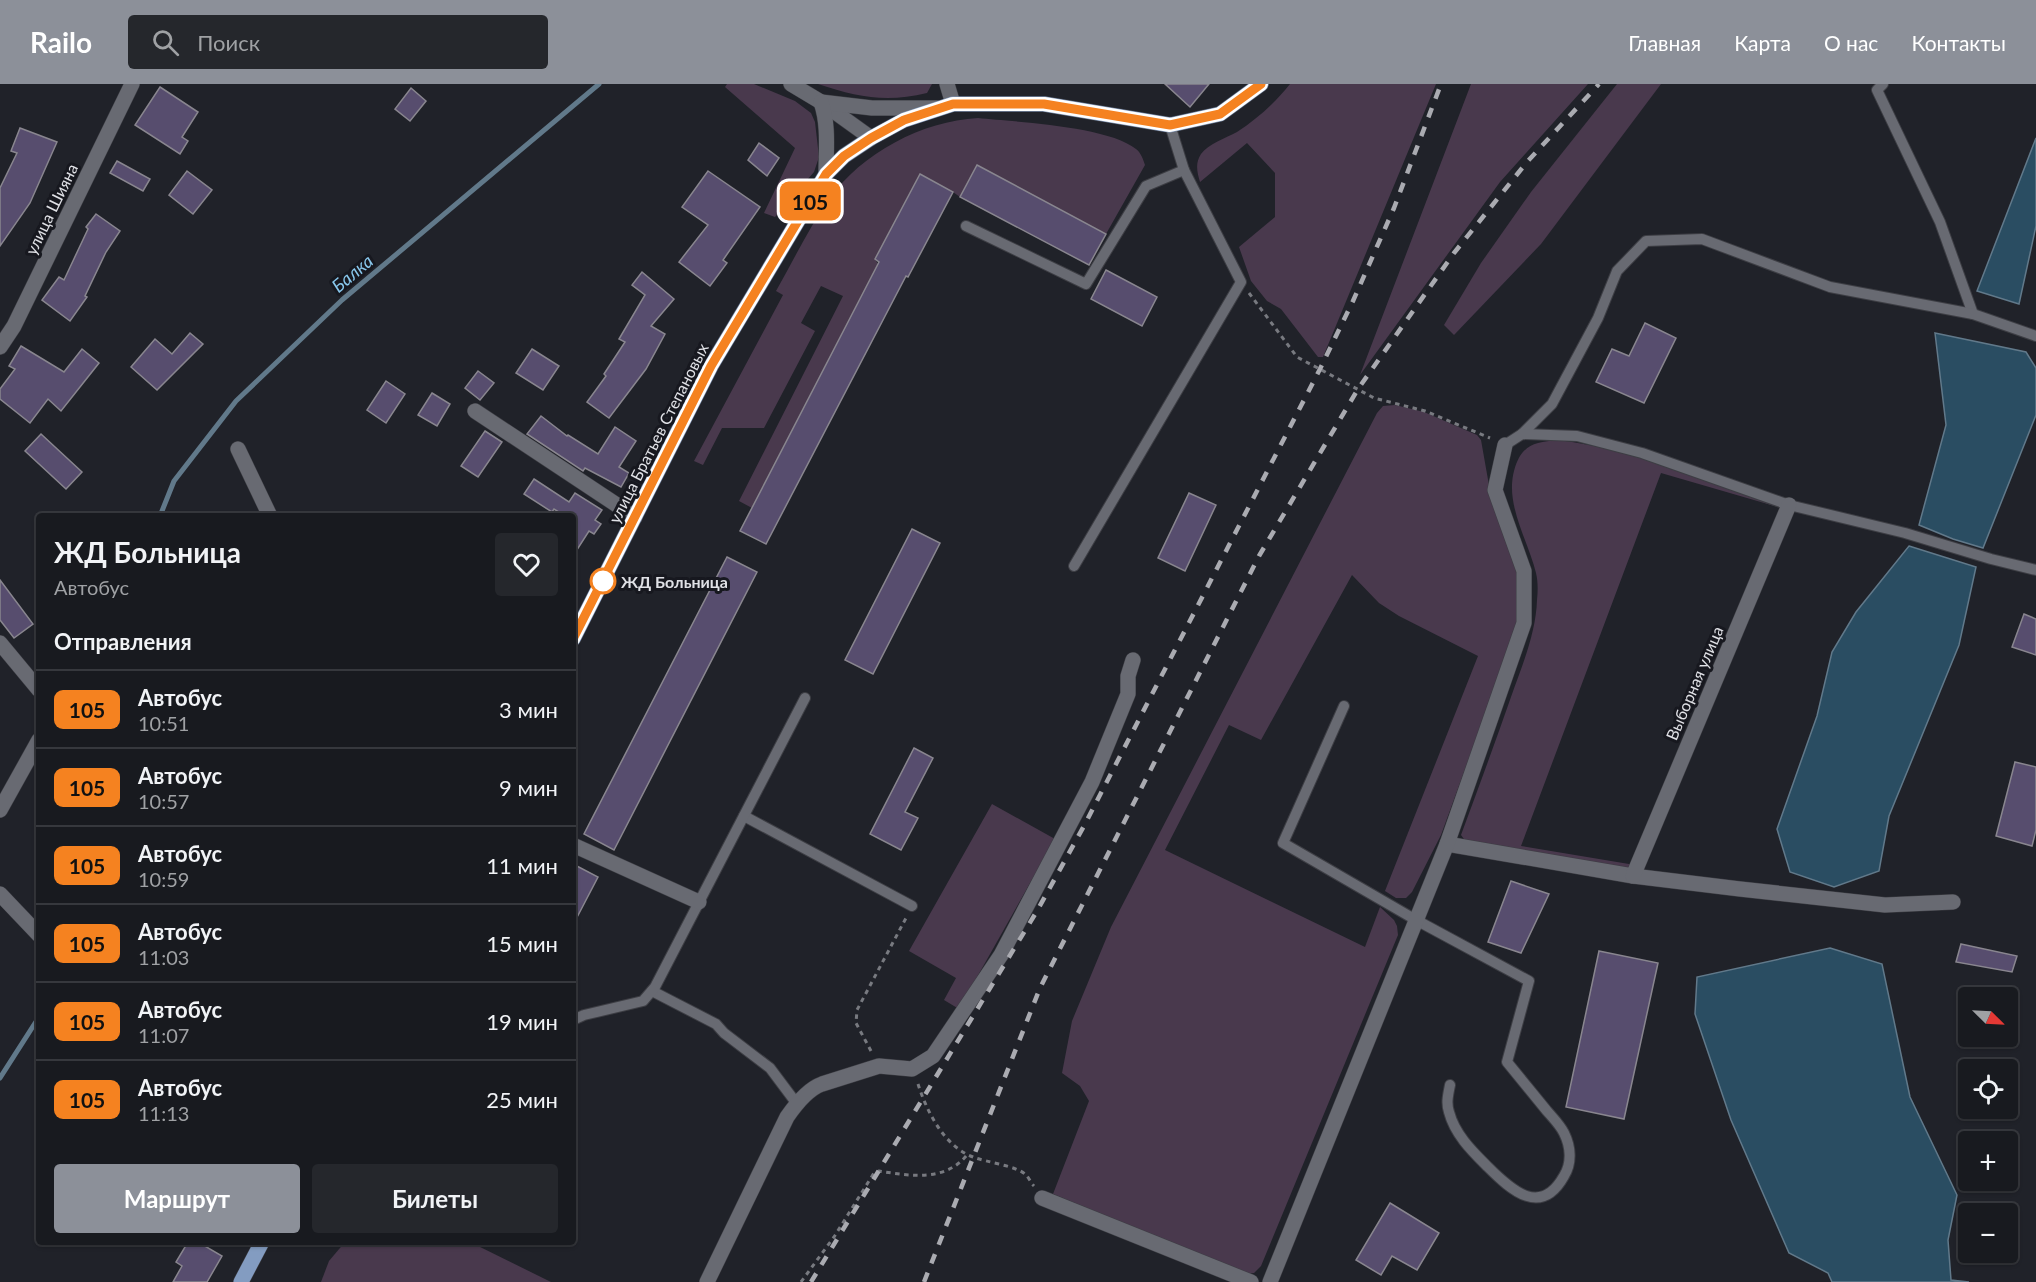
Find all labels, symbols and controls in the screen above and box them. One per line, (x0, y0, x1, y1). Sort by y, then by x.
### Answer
search box (128, 15, 548, 69)
text: Railo (30, 25, 92, 59)
icon: search (149, 26, 182, 59)
text: Поиск (197, 29, 260, 56)
text: Главная (1628, 30, 1701, 55)
text: Карта (1734, 30, 1791, 55)
text: О нас (1824, 30, 1878, 55)
text: Контакты (1911, 30, 2006, 55)
street label: улица Шияна (21, 160, 81, 258)
line badge: 105 (776, 182, 844, 220)
text: 105 (792, 189, 828, 214)
water label: Балка (327, 249, 377, 297)
street label: улица Братьев Степановых (604, 340, 712, 526)
button: heart (495, 533, 558, 596)
text: ЖД Больница (54, 535, 241, 569)
marker: ЖД Больница (590, 568, 616, 594)
place label: ЖД Больница (621, 572, 728, 591)
text: Автобус (54, 575, 129, 599)
street label: Выборная улица (1661, 623, 1727, 743)
text: Отправления (54, 628, 192, 655)
text: Автобус (138, 684, 222, 711)
text: 3 мин (499, 696, 558, 723)
text: 105 (69, 697, 105, 722)
text: 10:51 (138, 711, 189, 735)
text: Автобус (138, 762, 222, 789)
text: 9 мин (499, 774, 558, 801)
text: 105 (69, 775, 105, 800)
text: 10:57 (138, 789, 189, 813)
text: Автобус (138, 840, 222, 867)
text: 11 мин (486, 852, 558, 879)
text: 105 (69, 853, 105, 878)
text: 10:59 (138, 867, 189, 891)
text: Автобус (138, 918, 222, 945)
text: 15 мин (486, 930, 558, 957)
text: 105 (69, 931, 105, 956)
text: 11:03 (138, 945, 189, 969)
north arrow (1958, 987, 2018, 1047)
map controls (1958, 987, 2018, 1263)
text: Автобус (138, 996, 222, 1023)
text: 19 мин (486, 1008, 558, 1035)
text: 105 (69, 1009, 105, 1034)
text: 11:07 (138, 1023, 189, 1047)
button: locate (1958, 1059, 2018, 1119)
text: Автобус (138, 1074, 222, 1101)
text: 25 мин (486, 1086, 558, 1113)
text: 105 (69, 1087, 105, 1112)
text: 11:13 (138, 1101, 189, 1125)
button: + (1958, 1131, 2018, 1191)
button: Маршрут (54, 1164, 300, 1233)
button: Билеты (312, 1164, 558, 1233)
button: − (1958, 1203, 2018, 1263)

